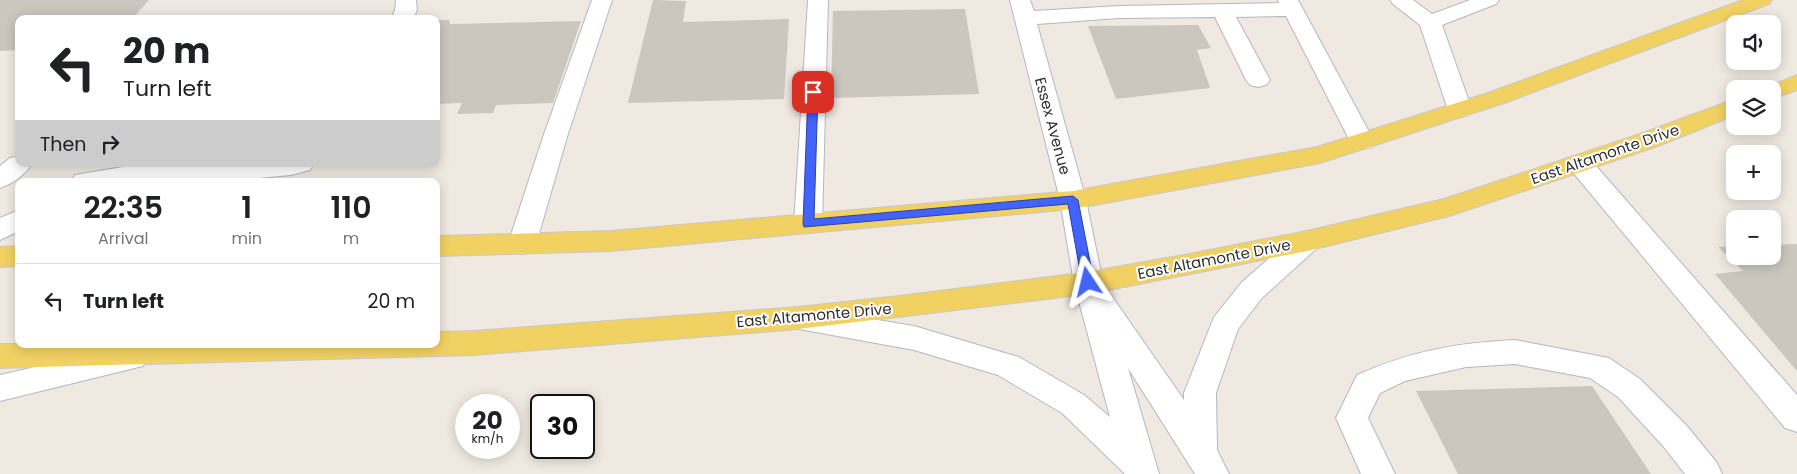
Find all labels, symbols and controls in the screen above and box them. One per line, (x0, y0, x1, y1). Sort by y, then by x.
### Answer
map controls (1726, 15, 1781, 265)
button: sound (1726, 15, 1781, 70)
text: 20 m (123, 26, 210, 75)
icon: left (40, 35, 105, 100)
pin (792, 71, 834, 113)
text: Turn left (123, 73, 211, 104)
street label: Essex Avenue (1030, 75, 1076, 177)
icon: arrive (799, 78, 827, 106)
button: layers (1726, 80, 1781, 135)
street label: East Altamonte Drive (1528, 119, 1682, 189)
icon: right (96, 130, 124, 158)
text: Then (40, 131, 86, 158)
button: + (1726, 145, 1781, 200)
text: 22:35 (83, 186, 163, 229)
text: 1 (241, 186, 252, 229)
text: 110 (330, 186, 372, 229)
button: − (1726, 210, 1781, 265)
text: Arrival (98, 227, 148, 250)
text: min (231, 227, 262, 250)
text: m (343, 227, 359, 250)
street label: East Altamonte Drive (1136, 234, 1292, 284)
position arrow (1061, 255, 1113, 307)
icon: left (40, 287, 68, 315)
text: Turn left (83, 288, 164, 315)
text: 20 m (367, 288, 415, 315)
street label: East Altamonte Drive (736, 298, 892, 332)
speed limit sign: 30 (530, 394, 595, 459)
text: 20 (472, 403, 503, 438)
text: km/h (472, 430, 503, 447)

